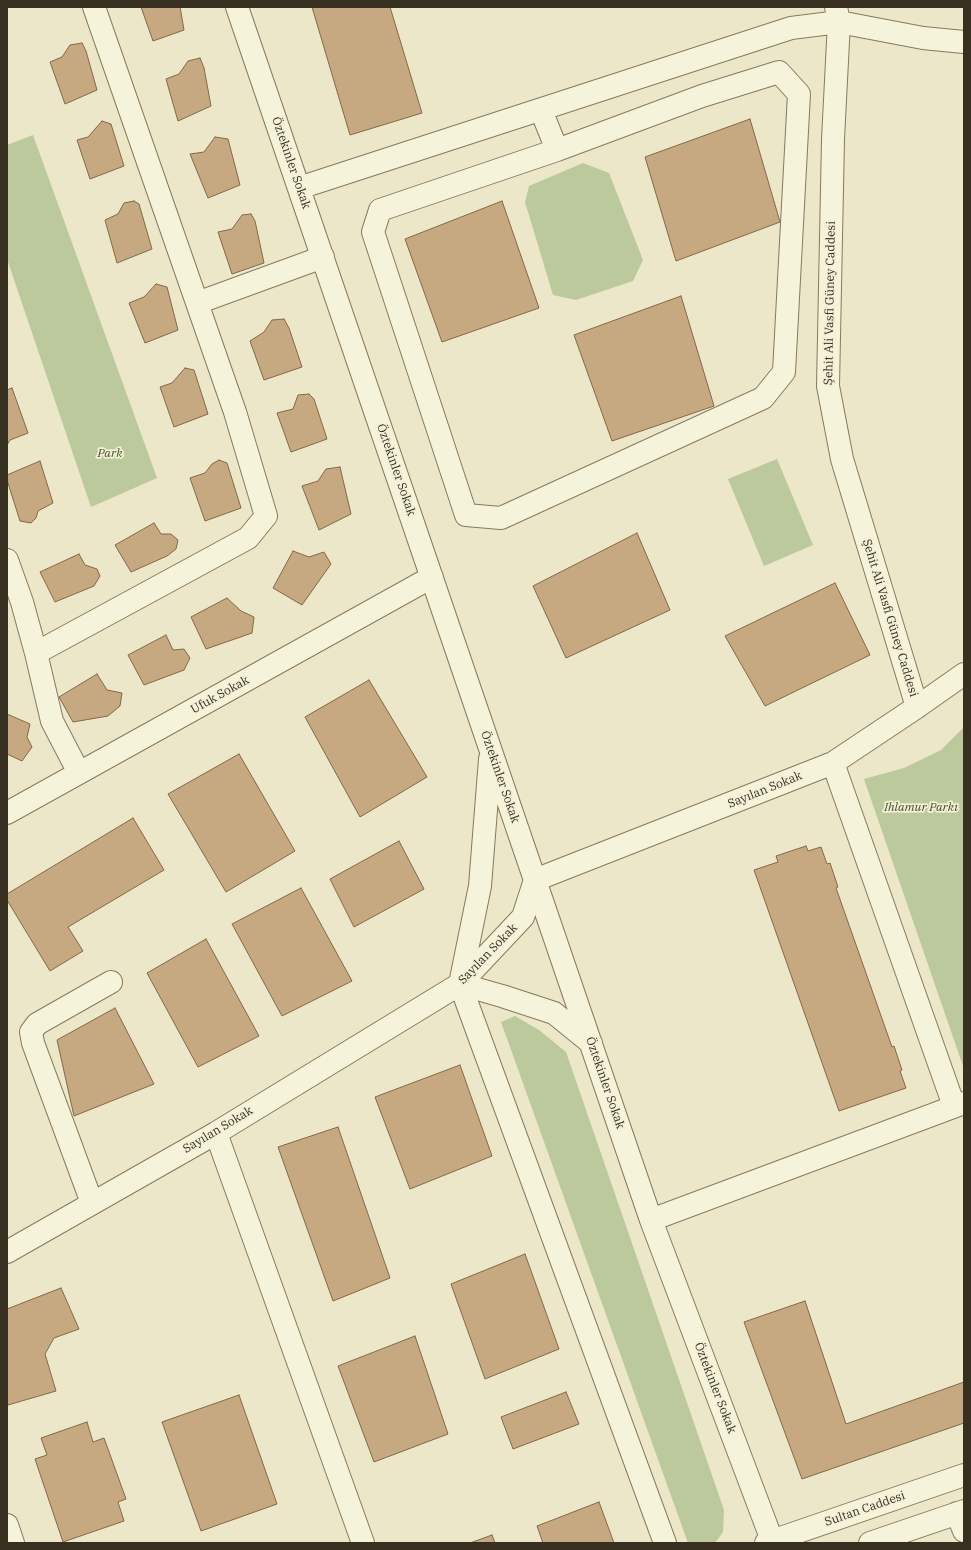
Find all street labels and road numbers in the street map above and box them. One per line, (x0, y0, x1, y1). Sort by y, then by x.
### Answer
street label: Öztekinler Sokak (269, 115, 313, 211)
street label: Şehit Ali Vasfi Güney Caddesi (821, 221, 839, 385)
street label: Öztekinler Sokak (374, 422, 418, 518)
street label: Şehit Ali Vasfi Güney Caddesi (859, 537, 921, 699)
street label: Ufuk Sokak (188, 673, 252, 717)
street label: Öztekinler Sokak (478, 729, 522, 825)
street label: Sayılan Sokak (726, 769, 804, 811)
street label: Sayılan Sokak (455, 921, 521, 987)
street label: Öztekinler Sokak (583, 1035, 627, 1131)
street label: Sayılan Sokak (181, 1104, 255, 1156)
street label: Öztekinler Sokak (691, 1340, 739, 1436)
street label: Sultan Caddesi (823, 1488, 907, 1530)

